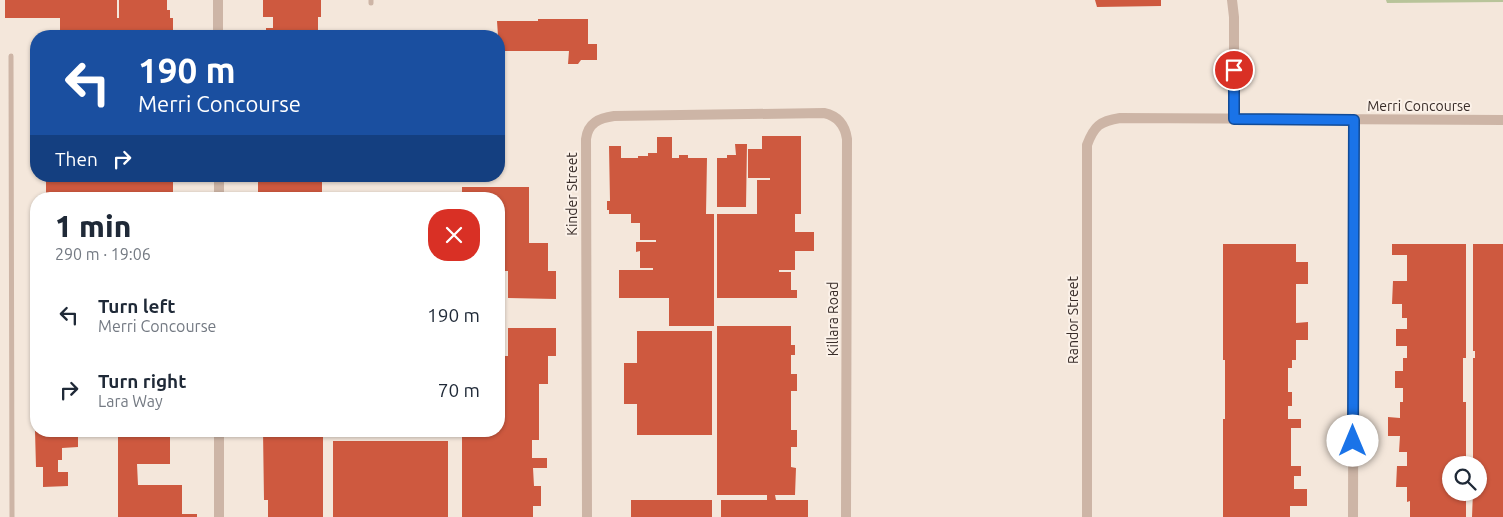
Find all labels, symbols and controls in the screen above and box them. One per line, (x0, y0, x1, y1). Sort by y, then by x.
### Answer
pin (1213, 49, 1255, 91)
icon: left (55, 50, 120, 115)
text: 190 m (138, 50, 236, 90)
icon: arrive (1220, 56, 1248, 84)
text: Merri Concourse (138, 91, 301, 116)
street label: Merri Concourse (1367, 98, 1471, 114)
icon: right (108, 145, 136, 173)
text: Then (55, 148, 98, 170)
street label: Kinder Street (564, 152, 580, 236)
text: 1 min (55, 209, 131, 243)
button: close (428, 209, 480, 261)
text: 290 m · 19:06 (55, 245, 151, 263)
street label: Randor Street (1065, 276, 1081, 364)
street label: Killara Road (825, 282, 841, 356)
text: Turn left (98, 295, 176, 317)
icon: left (55, 301, 83, 329)
text: 190 m (427, 304, 480, 326)
text: Merri Concourse (98, 317, 216, 335)
text: Turn right (98, 370, 186, 392)
icon: right (55, 376, 83, 404)
text: 70 m (438, 379, 480, 401)
text: Lara Way (98, 392, 163, 410)
position arrow (1326, 414, 1378, 466)
map controls (1442, 456, 1487, 501)
button: search (1442, 456, 1487, 501)

